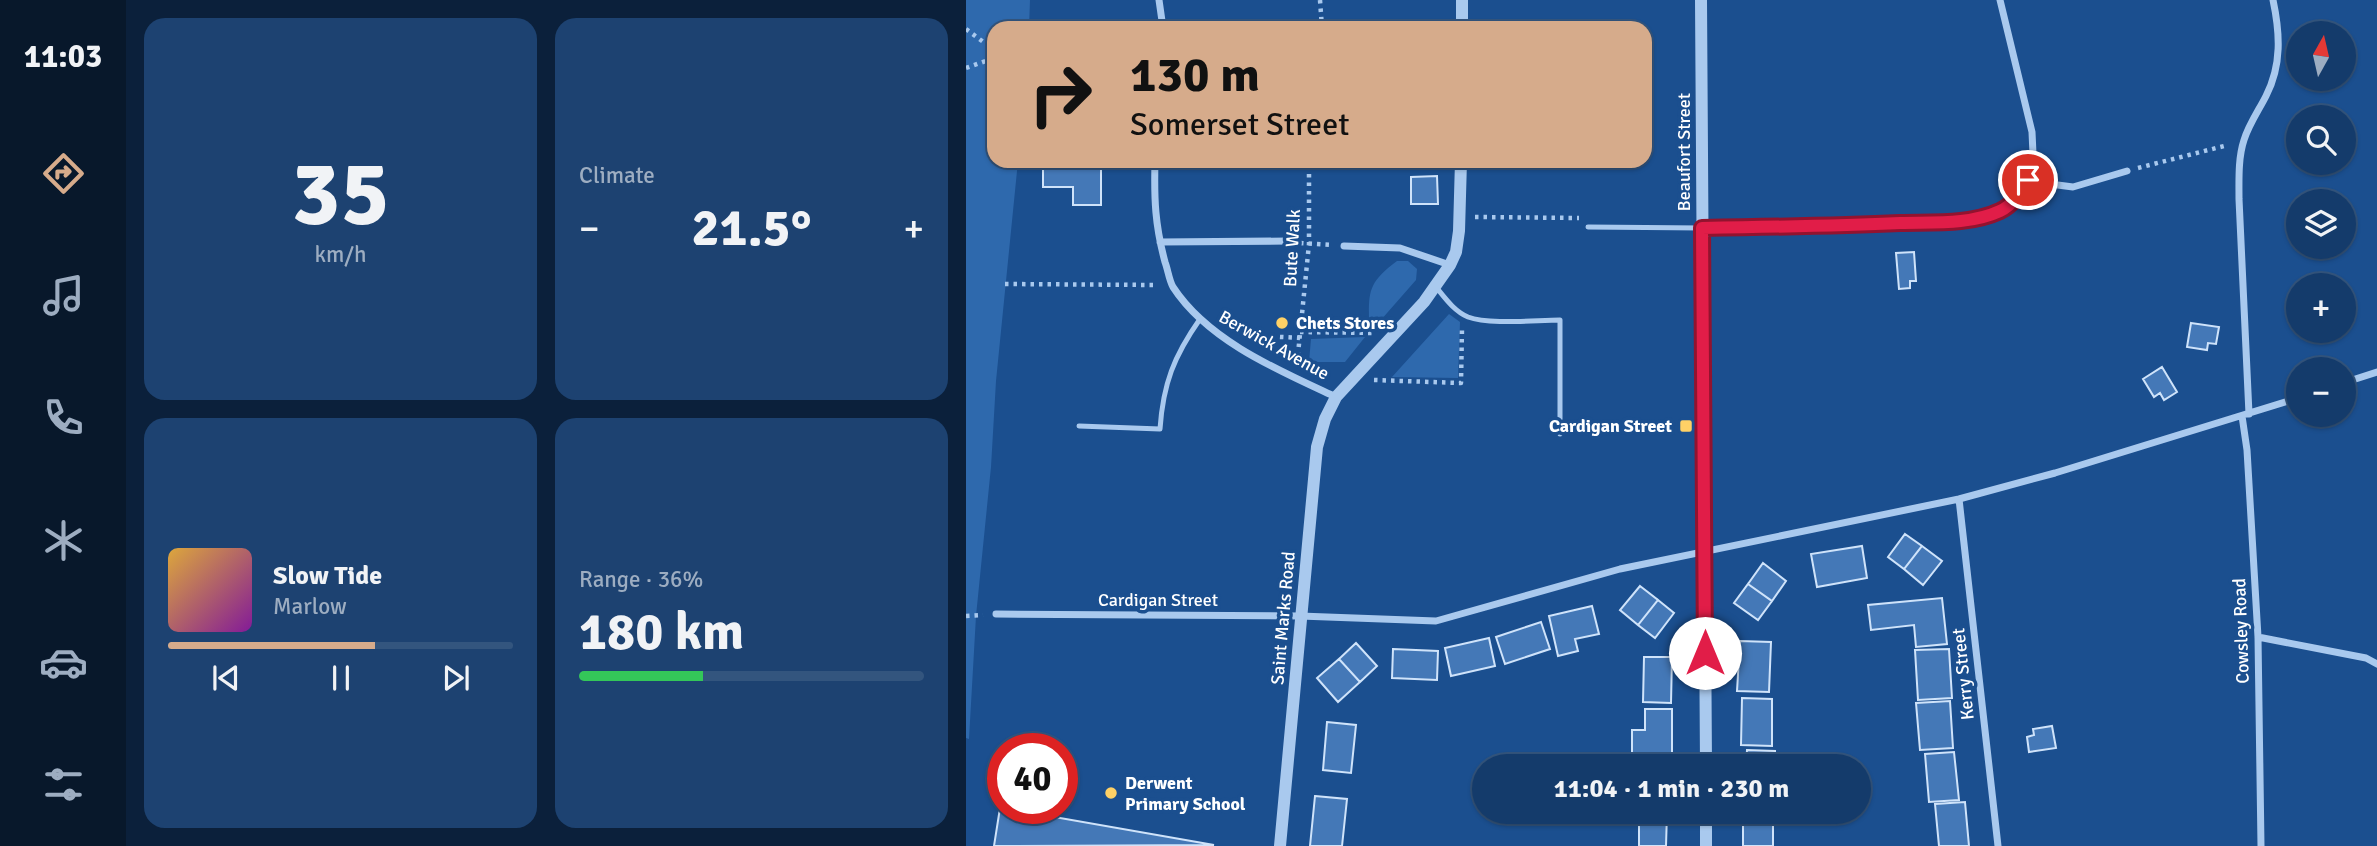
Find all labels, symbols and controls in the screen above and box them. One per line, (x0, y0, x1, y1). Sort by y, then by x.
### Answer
north arrow (2286, 21, 2356, 91)
map controls (2286, 21, 2356, 427)
text: 11:03 (24, 37, 102, 76)
text: 130 m (1130, 45, 1260, 105)
icon: right (1015, 49, 1106, 140)
street label: Beaufort Street (1673, 93, 1695, 211)
text: Somerset Street (1130, 105, 1349, 144)
button: search (2286, 105, 2356, 175)
text: 35 (291, 138, 390, 251)
icon: directions (39, 149, 88, 198)
pin (1998, 150, 2058, 210)
text: Climate (579, 161, 655, 190)
icon: arrive (2009, 161, 2047, 199)
button: layers (2286, 189, 2356, 259)
text: 21.5° (692, 196, 811, 260)
text: − (579, 205, 600, 252)
text: + (903, 205, 924, 252)
street label: Bute Walk (1279, 209, 1305, 287)
text: km/h (314, 240, 367, 269)
icon: music (39, 271, 88, 320)
button: + (2286, 273, 2356, 343)
street label: Berwick Avenue (1215, 306, 1333, 384)
place label: Chets Stores (1296, 312, 1394, 334)
marker: Chets Stores (1274, 315, 1290, 331)
button: − (2286, 357, 2356, 427)
icon: phone (39, 393, 88, 442)
place label: Cardigan Street (1549, 415, 1672, 437)
marker: Cardigan Street (1678, 418, 1694, 434)
icon: climate (39, 516, 88, 565)
street label: Saint Marks Road (1266, 550, 1300, 686)
text: Slow Tide (273, 560, 382, 592)
text: Range · 36% (579, 565, 703, 594)
street label: Cowsley Road (2228, 578, 2254, 684)
street label: Cardigan Street (1098, 589, 1218, 611)
text: Marlow (273, 592, 347, 621)
text: 180 km (579, 600, 744, 664)
position arrow (1668, 616, 1742, 690)
street label: Kerry Street (1947, 627, 1979, 721)
icon: car (39, 638, 88, 687)
icon: previous (207, 659, 245, 697)
icon: pause (322, 659, 360, 697)
icon: next (437, 659, 475, 697)
speed limit sign: 40 (987, 733, 1078, 824)
icon: filters (39, 760, 88, 809)
place label: Derwent Primary School (1125, 772, 1246, 815)
text: 11:04 · 1 min · 230 m (1554, 773, 1789, 805)
marker: Derwent Primary School (1103, 785, 1119, 801)

